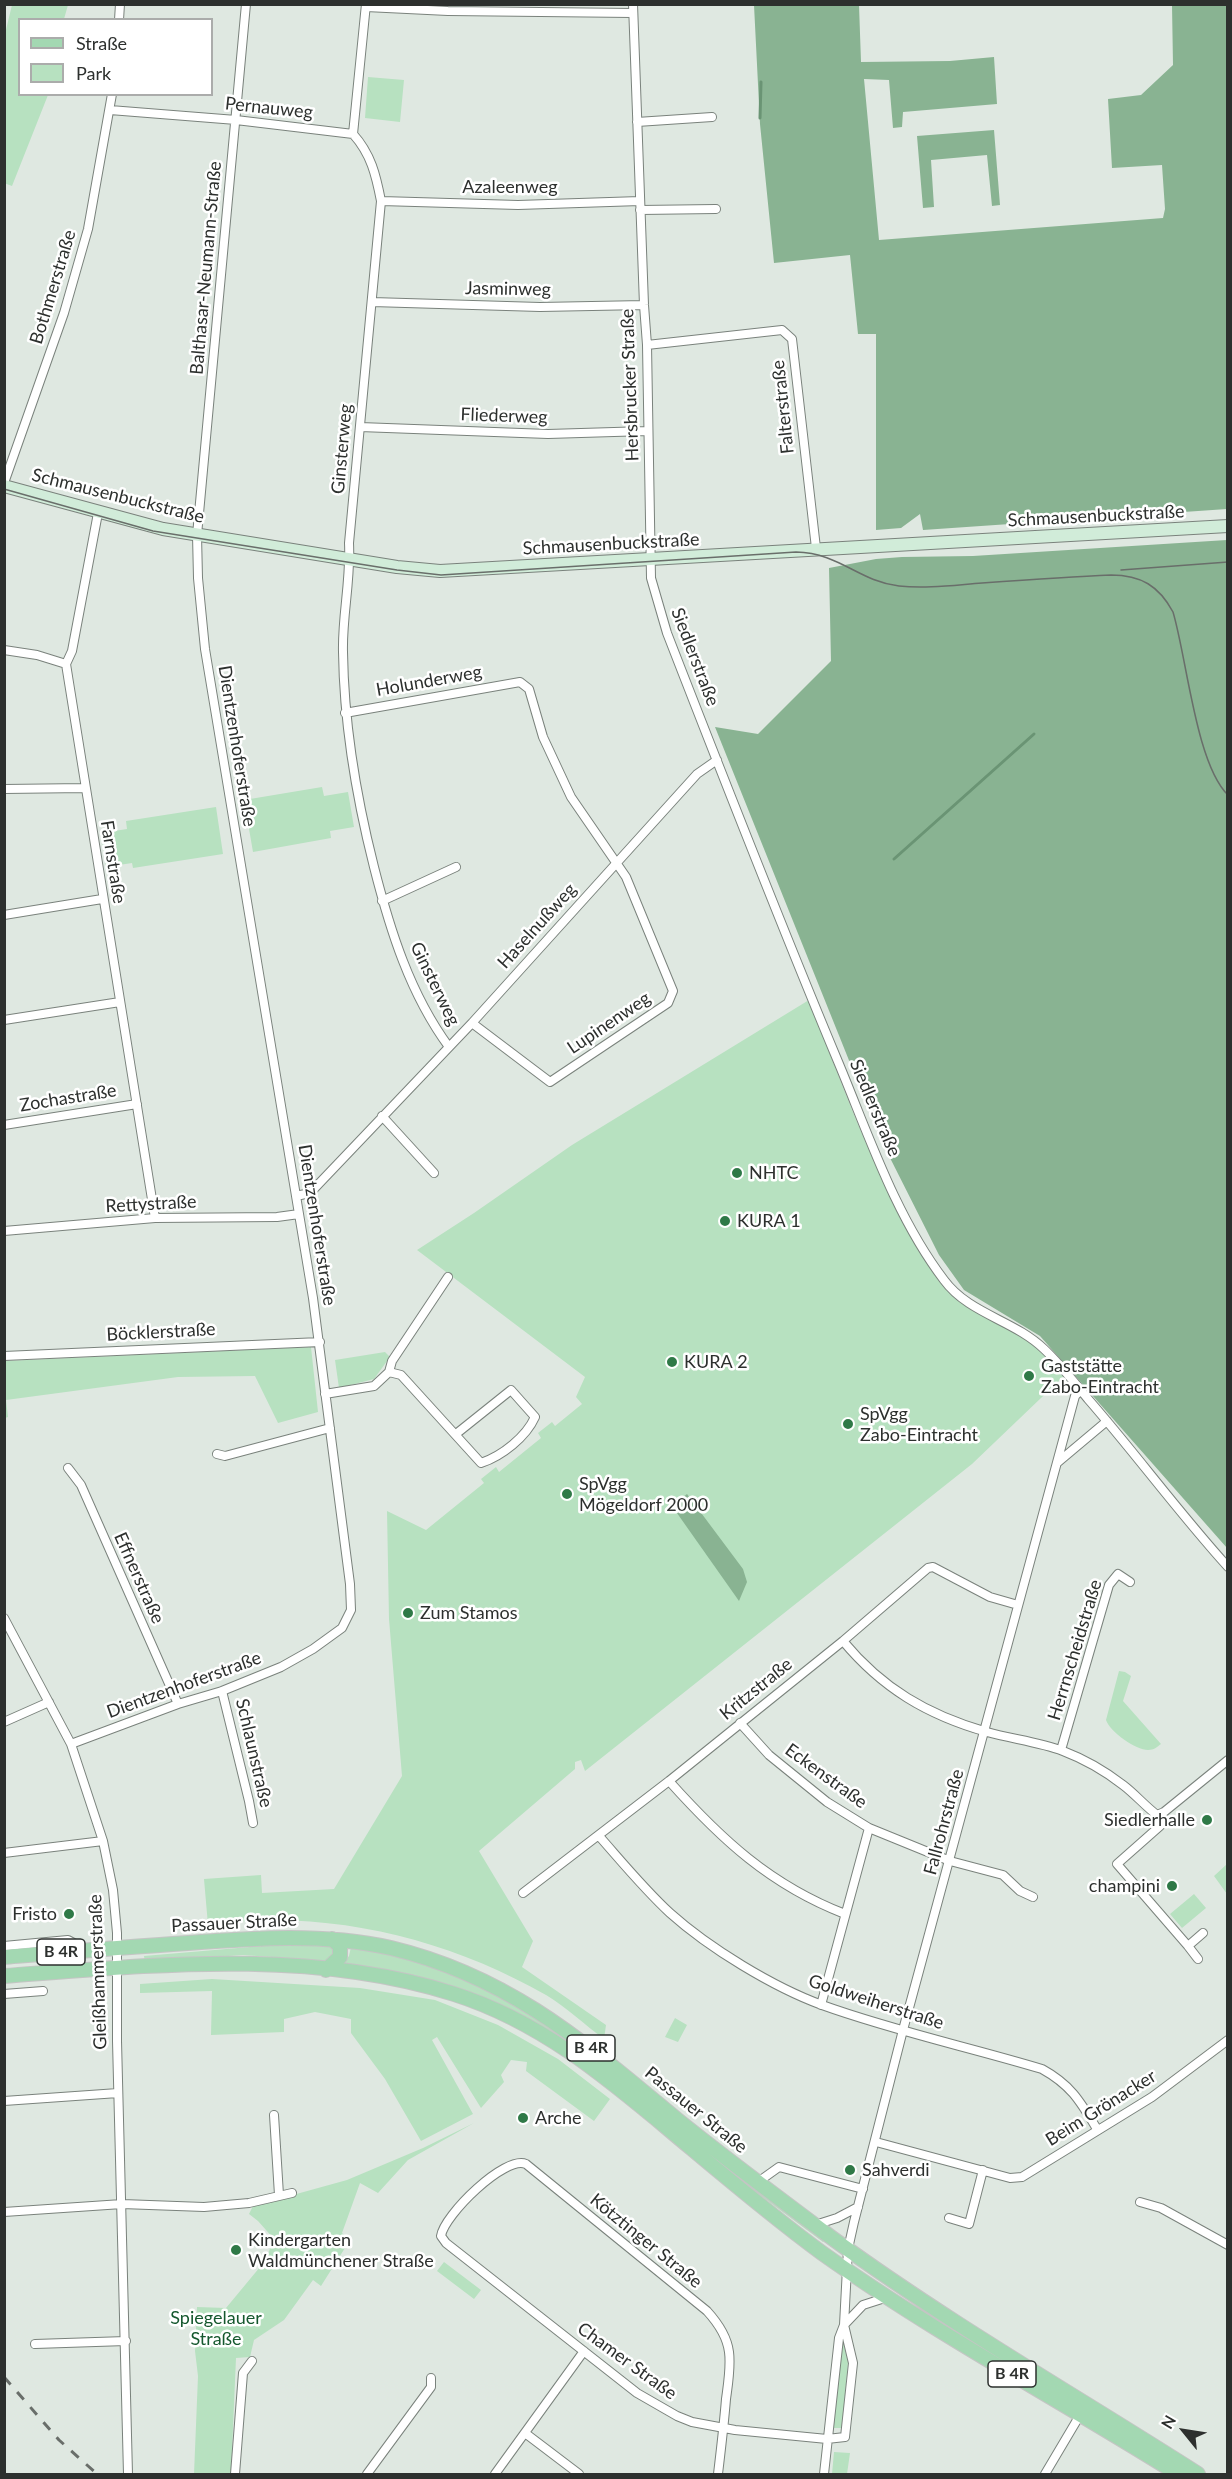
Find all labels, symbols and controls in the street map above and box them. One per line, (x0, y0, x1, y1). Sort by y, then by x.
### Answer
legend (18, 18, 213, 96)
text: Straße (76, 32, 127, 54)
text: Park (76, 62, 111, 84)
street label: Pernauweg (224, 93, 314, 123)
street label: Balthasar-Neumann-Straße (186, 160, 226, 376)
street label: Azaleenweg (462, 176, 558, 198)
street label: Bothmerstraße (25, 227, 81, 347)
street label: Jasminweg (465, 277, 551, 301)
street label: Hersbrucker Straße (617, 308, 643, 462)
street label: Falterstraße (767, 359, 799, 455)
street label: Ginsterweg (327, 403, 357, 495)
street label: Fliederweg (460, 404, 548, 428)
street label: Schmausenbuckstraße (30, 464, 206, 528)
street label: Schmausenbuckstraße (1007, 501, 1185, 531)
street label: Schmausenbuckstraße (522, 529, 700, 559)
street label: Siedlerstraße (666, 605, 724, 709)
street label: Holunderweg (374, 661, 484, 701)
street label: Dientzenhoferstraße (214, 664, 260, 828)
street label: Farnstraße (96, 819, 130, 905)
street label: Haselnußweg (493, 879, 581, 973)
street label: Ginsterweg (405, 939, 465, 1029)
street label: Lupinenweg (563, 987, 655, 1059)
street label: Siedlerstraße (845, 1056, 905, 1160)
street label: Zochastraße (18, 1080, 118, 1116)
street label: Dientzenhoferstraße (294, 1143, 340, 1307)
place label: NHTC (749, 1162, 799, 1184)
marker: NHTC (730, 1166, 744, 1180)
street label: Rettystraße (105, 1191, 197, 1217)
place label: KURA 1 (737, 1210, 801, 1232)
marker: KURA 1 (718, 1214, 732, 1228)
street label: Böcklerstraße (106, 1318, 216, 1346)
place label: KURA 2 (684, 1351, 748, 1373)
marker: KURA 2 (665, 1355, 679, 1369)
place label: Gaststätte Zabo-Eintracht (1041, 1355, 1159, 1398)
marker: Gaststätte Zabo-Eintracht (1022, 1369, 1036, 1383)
place label: SpVgg Zabo-Eintracht (860, 1403, 978, 1446)
marker: SpVgg Zabo-Eintracht (841, 1417, 855, 1431)
place label: SpVgg Mögeldorf 2000 (579, 1473, 708, 1516)
marker: SpVgg Mögeldorf 2000 (560, 1487, 574, 1501)
street label: Effnerstraße (109, 1529, 169, 1627)
street label: Herrnscheidstraße (1043, 1577, 1107, 1723)
place label: Zum Stamos (420, 1602, 517, 1624)
marker: Zum Stamos (401, 1606, 415, 1620)
street label: Dientzenhoferstraße (104, 1647, 264, 1723)
street label: Kritzstraße (715, 1653, 797, 1725)
street label: Schlaunstraße (231, 1696, 277, 1810)
street label: Eckenstraße (781, 1739, 871, 1813)
street label: Fallrohrstraße (919, 1767, 969, 1877)
place label: Siedlerhalle (1104, 1809, 1195, 1831)
marker: Siedlerhalle (1200, 1813, 1214, 1827)
place label: champini (1089, 1875, 1160, 1897)
marker: champini (1165, 1879, 1179, 1893)
street label: Gleißhammerstraße (84, 1894, 112, 2050)
place label: Fristo (12, 1903, 57, 1925)
marker: Fristo (62, 1907, 76, 1921)
street label: Passauer Straße (171, 1909, 297, 1937)
road number: B 4R (37, 1939, 85, 1965)
street label: Goldweiherstraße (806, 1970, 946, 2034)
road number: B 4R (567, 2035, 615, 2061)
street label: Passauer Straße (640, 2062, 752, 2158)
street label: Beim Grönacker (1042, 2065, 1160, 2151)
place label: Arche (535, 2107, 581, 2129)
marker: Arche (516, 2111, 530, 2125)
place label: Sahverdi (862, 2159, 930, 2181)
marker: Sahverdi (843, 2163, 857, 2177)
street label: Kötztinger Straße (586, 2189, 706, 2293)
place label: Kindergarten Waldmünchener Straße (248, 2229, 434, 2272)
marker: Kindergarten Waldmünchener Straße (229, 2243, 243, 2257)
park label: Spiegelauer Straße (170, 2307, 262, 2350)
street label: Chamer Straße (573, 2318, 681, 2404)
road number: B 4R (988, 2361, 1036, 2387)
north arrow (1154, 2401, 1214, 2461)
text: N (1157, 2412, 1179, 2432)

